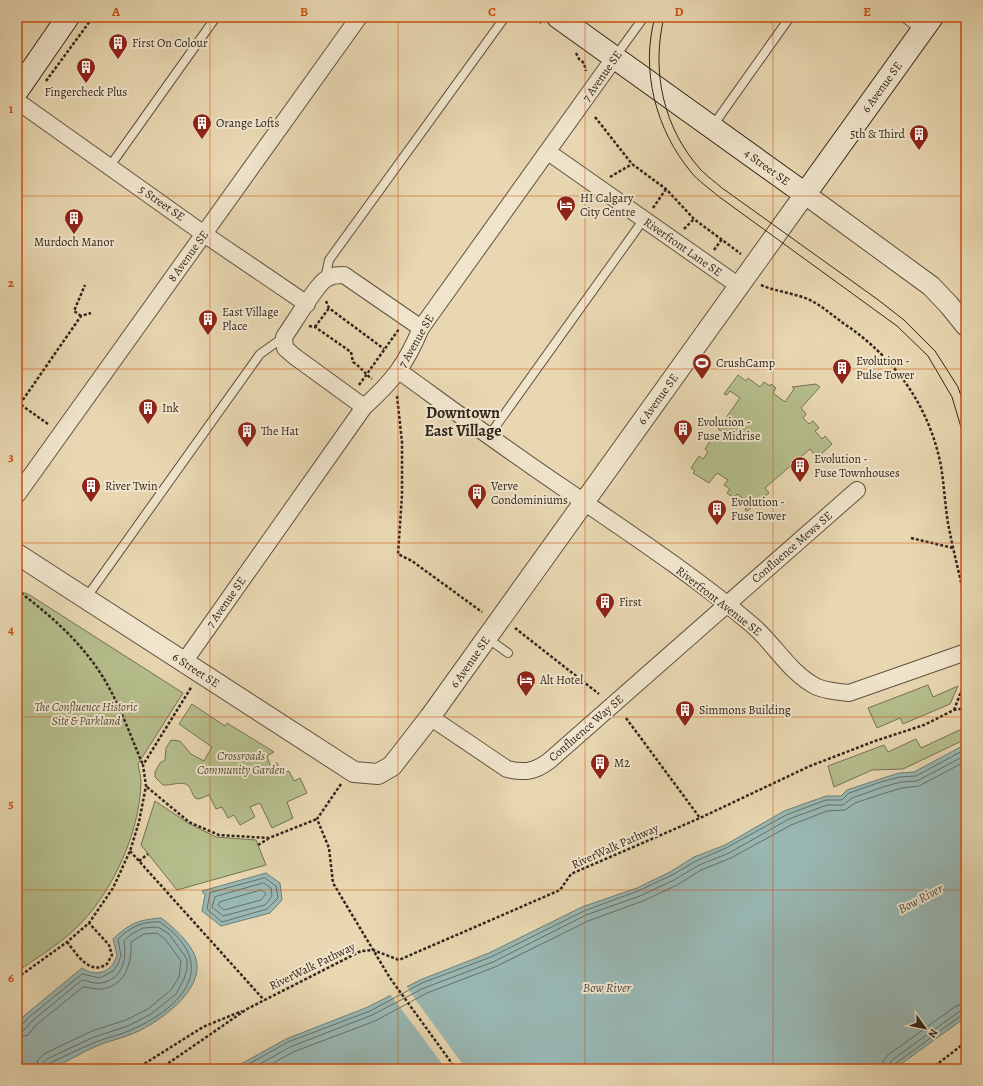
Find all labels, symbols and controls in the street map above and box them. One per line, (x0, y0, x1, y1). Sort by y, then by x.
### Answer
text: A (111, 3, 121, 20)
text: B (300, 3, 308, 20)
text: C (488, 3, 496, 20)
text: D (674, 3, 684, 20)
text: E (863, 3, 871, 20)
building icon: First On Colour (107, 32, 129, 60)
place label: First On Colour (132, 35, 208, 51)
street label: 7 Avenue SE (579, 47, 625, 105)
building icon: Fingercheck Plus (75, 56, 97, 84)
street label: 6 Avenue SE (858, 58, 906, 116)
place label: Fingercheck Plus (45, 84, 128, 100)
text: 1 (9, 100, 14, 117)
building icon: Orange Lofts (191, 112, 213, 140)
place label: Orange Lofts (216, 115, 280, 131)
building icon: 5th & Third (908, 123, 930, 151)
place label: 5th & Third (850, 126, 906, 142)
street label: 4 Street SE (741, 145, 793, 189)
street label: 5 Street SE (136, 181, 188, 225)
place label: HI Calgary City Centre (580, 190, 635, 220)
hotel icon: HI Calgary City Centre (555, 194, 577, 222)
building icon: Murdoch Manor (63, 207, 85, 235)
street label: Riverfront Lane SE (641, 214, 725, 280)
street label: 8 Avenue SE (164, 227, 212, 285)
place label: Murdoch Manor (34, 234, 114, 250)
text: 2 (8, 274, 15, 291)
place label: East Village Place (222, 304, 279, 334)
building icon: East Village Place (197, 308, 219, 336)
street label: 7 Avenue SE (394, 311, 438, 371)
sports icon: CrushCamp (691, 352, 713, 380)
place label: Evolution - Pulse Tower (856, 353, 915, 383)
place label: CrushCamp (716, 355, 775, 371)
building icon: Evolution - Pulse Tower (831, 357, 853, 385)
street label: 6 Avenue SE (634, 370, 682, 428)
building icon: Ink (137, 397, 159, 425)
place label: Ink (162, 400, 179, 416)
district label: Downtown East Village (424, 402, 502, 442)
place label: Evolution - Fuse Midrise (697, 414, 760, 444)
building icon: Evolution - Fuse Midrise (672, 418, 694, 446)
building icon: The Hat (236, 420, 258, 448)
place label: The Hat (261, 423, 299, 439)
text: 3 (8, 448, 14, 465)
place label: Evolution - Fuse Townhouses (814, 451, 900, 481)
building icon: Evolution - Fuse Townhouses (789, 455, 811, 483)
building icon: River Twin (80, 475, 102, 503)
place label: River Twin (105, 478, 158, 494)
place label: Verve Condominiums (490, 478, 568, 508)
building icon: Verve Condominiums (466, 482, 488, 510)
place label: Evolution - Fuse Tower (731, 494, 786, 524)
building icon: Evolution - Fuse Tower (706, 498, 728, 526)
street label: Confluence Mews SE (748, 507, 836, 587)
street label: Riverfront Avenue SE (673, 562, 765, 640)
street label: 7 Avenue SE (203, 573, 249, 631)
building icon: First (594, 591, 616, 619)
place label: First (619, 594, 642, 610)
text: 4 (8, 621, 14, 638)
street label: 6 Avenue SE (446, 633, 494, 691)
street label: 6 Street SE (169, 649, 223, 691)
hotel icon: Alt Hotel (515, 669, 537, 697)
place label: Alt Hotel (539, 672, 583, 688)
street label: Confluence Way SE (545, 691, 627, 765)
park label: The Confluence Historic Site & Parkland (35, 699, 138, 729)
building icon: Simmons Building (674, 699, 696, 727)
place label: Simmons Building (699, 702, 791, 718)
park label: Crossroads Community Garden (197, 748, 285, 778)
building icon: M2 (589, 752, 611, 780)
place label: M2 (614, 755, 630, 771)
text: 5 (8, 795, 14, 812)
street label: RiverWalk Pathway (569, 819, 662, 872)
water label: Bow River (895, 879, 946, 917)
street label: RiverWalk Pathway (266, 938, 358, 994)
text: 6 (8, 969, 14, 986)
water label: Bow River (583, 979, 632, 996)
north arrow (905, 1008, 945, 1048)
text: N (924, 1026, 941, 1041)

